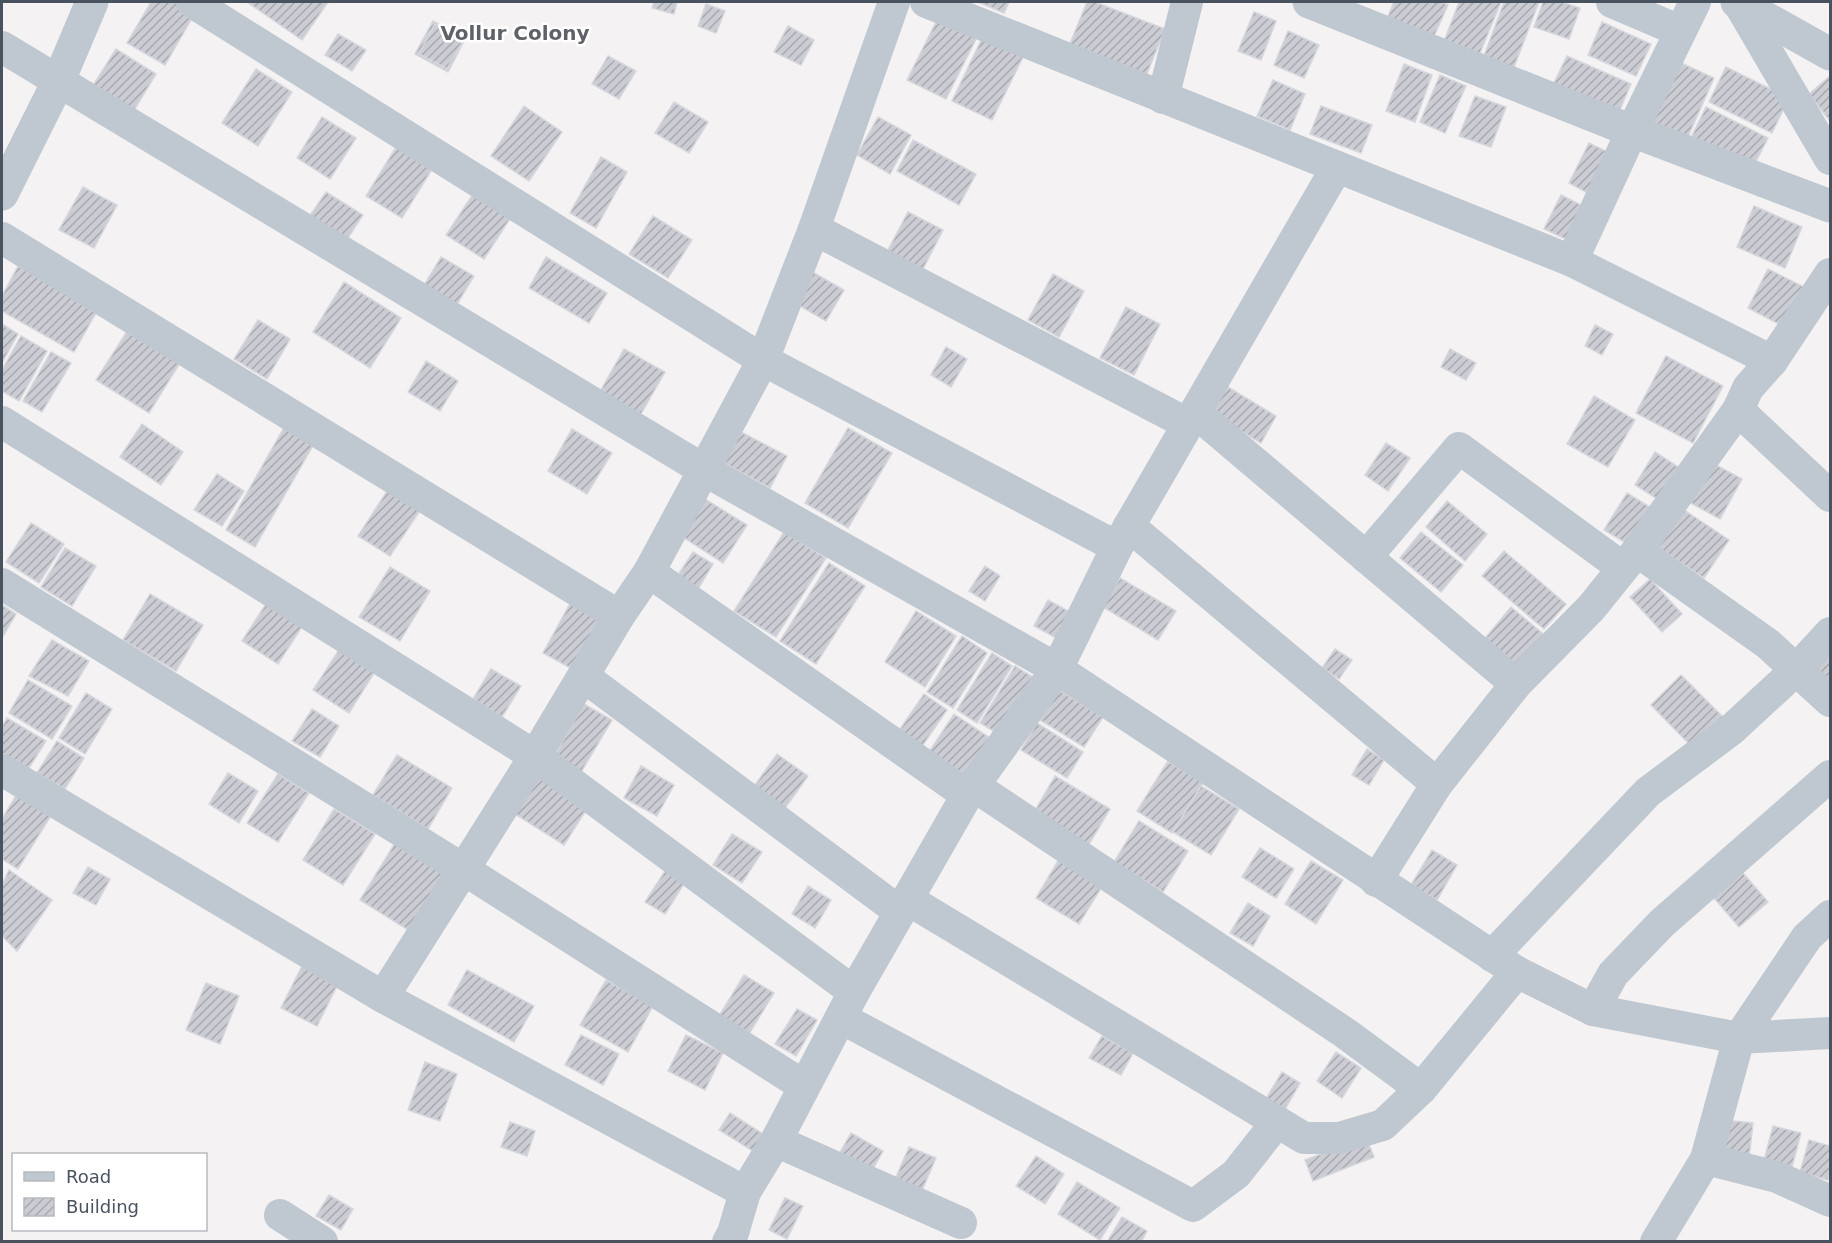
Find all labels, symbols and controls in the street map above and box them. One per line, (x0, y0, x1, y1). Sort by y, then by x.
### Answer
district label: Vollur Colony (440, 21, 590, 45)
legend (12, 1153, 207, 1231)
text: Road (66, 1166, 111, 1187)
text: Building (66, 1196, 139, 1217)

